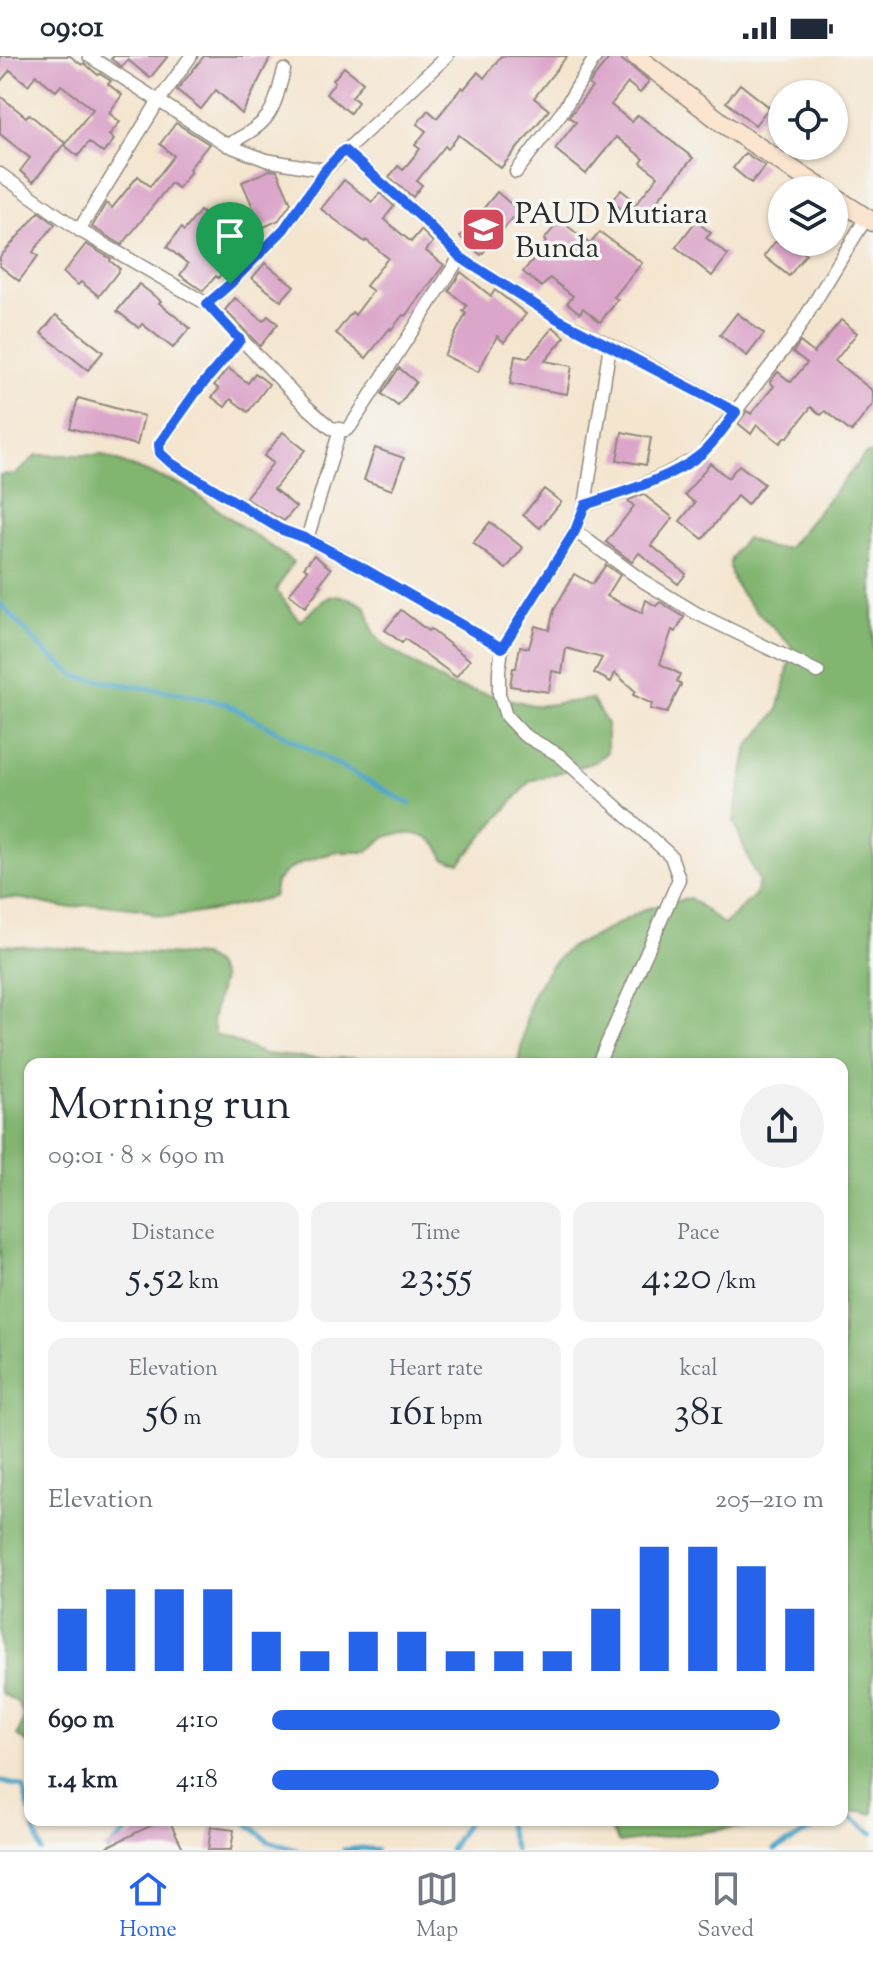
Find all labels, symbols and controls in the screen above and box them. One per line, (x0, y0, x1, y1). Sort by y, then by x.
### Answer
text: 09:01 (40, 7, 104, 50)
map controls (768, 80, 848, 256)
button: locate (768, 80, 848, 160)
button: layers (768, 176, 848, 256)
place label: PAUD Mutiara Bunda (515, 194, 708, 271)
pin (196, 202, 264, 284)
school or university icon: PAUD Mutiara Bunda (460, 206, 508, 254)
icon: arrive (208, 214, 252, 258)
text: Morning run (48, 1076, 291, 1139)
button: share (740, 1084, 824, 1168)
text: 09:01 · 8 × 690 m (48, 1138, 225, 1175)
text: Distance (132, 1218, 215, 1250)
text: Time (412, 1218, 460, 1250)
text: Pace (678, 1218, 720, 1250)
text: 5.52 (128, 1250, 184, 1307)
text: 23:55 (399, 1250, 472, 1307)
text: 4:20 (641, 1250, 712, 1307)
text: km (184, 1267, 219, 1299)
text: /km (712, 1267, 756, 1299)
text: Elevation (129, 1354, 218, 1386)
text: Heart rate (389, 1354, 483, 1386)
text: kcal (680, 1354, 718, 1386)
text: 56 (145, 1386, 179, 1443)
text: 161 (389, 1386, 436, 1443)
text: 381 (674, 1386, 724, 1443)
text: m (179, 1403, 202, 1435)
text: bpm (436, 1403, 483, 1435)
text: Elevation (48, 1482, 153, 1519)
text: 205–210 m (715, 1482, 824, 1519)
text: 690 m (48, 1702, 114, 1739)
text: 4:10 (176, 1702, 218, 1739)
text: 1.4 km (48, 1762, 118, 1799)
text: 4:18 (176, 1762, 218, 1799)
tab: Home (119, 1867, 177, 1947)
tab: Map (415, 1867, 459, 1947)
tab: Saved (697, 1867, 754, 1947)

